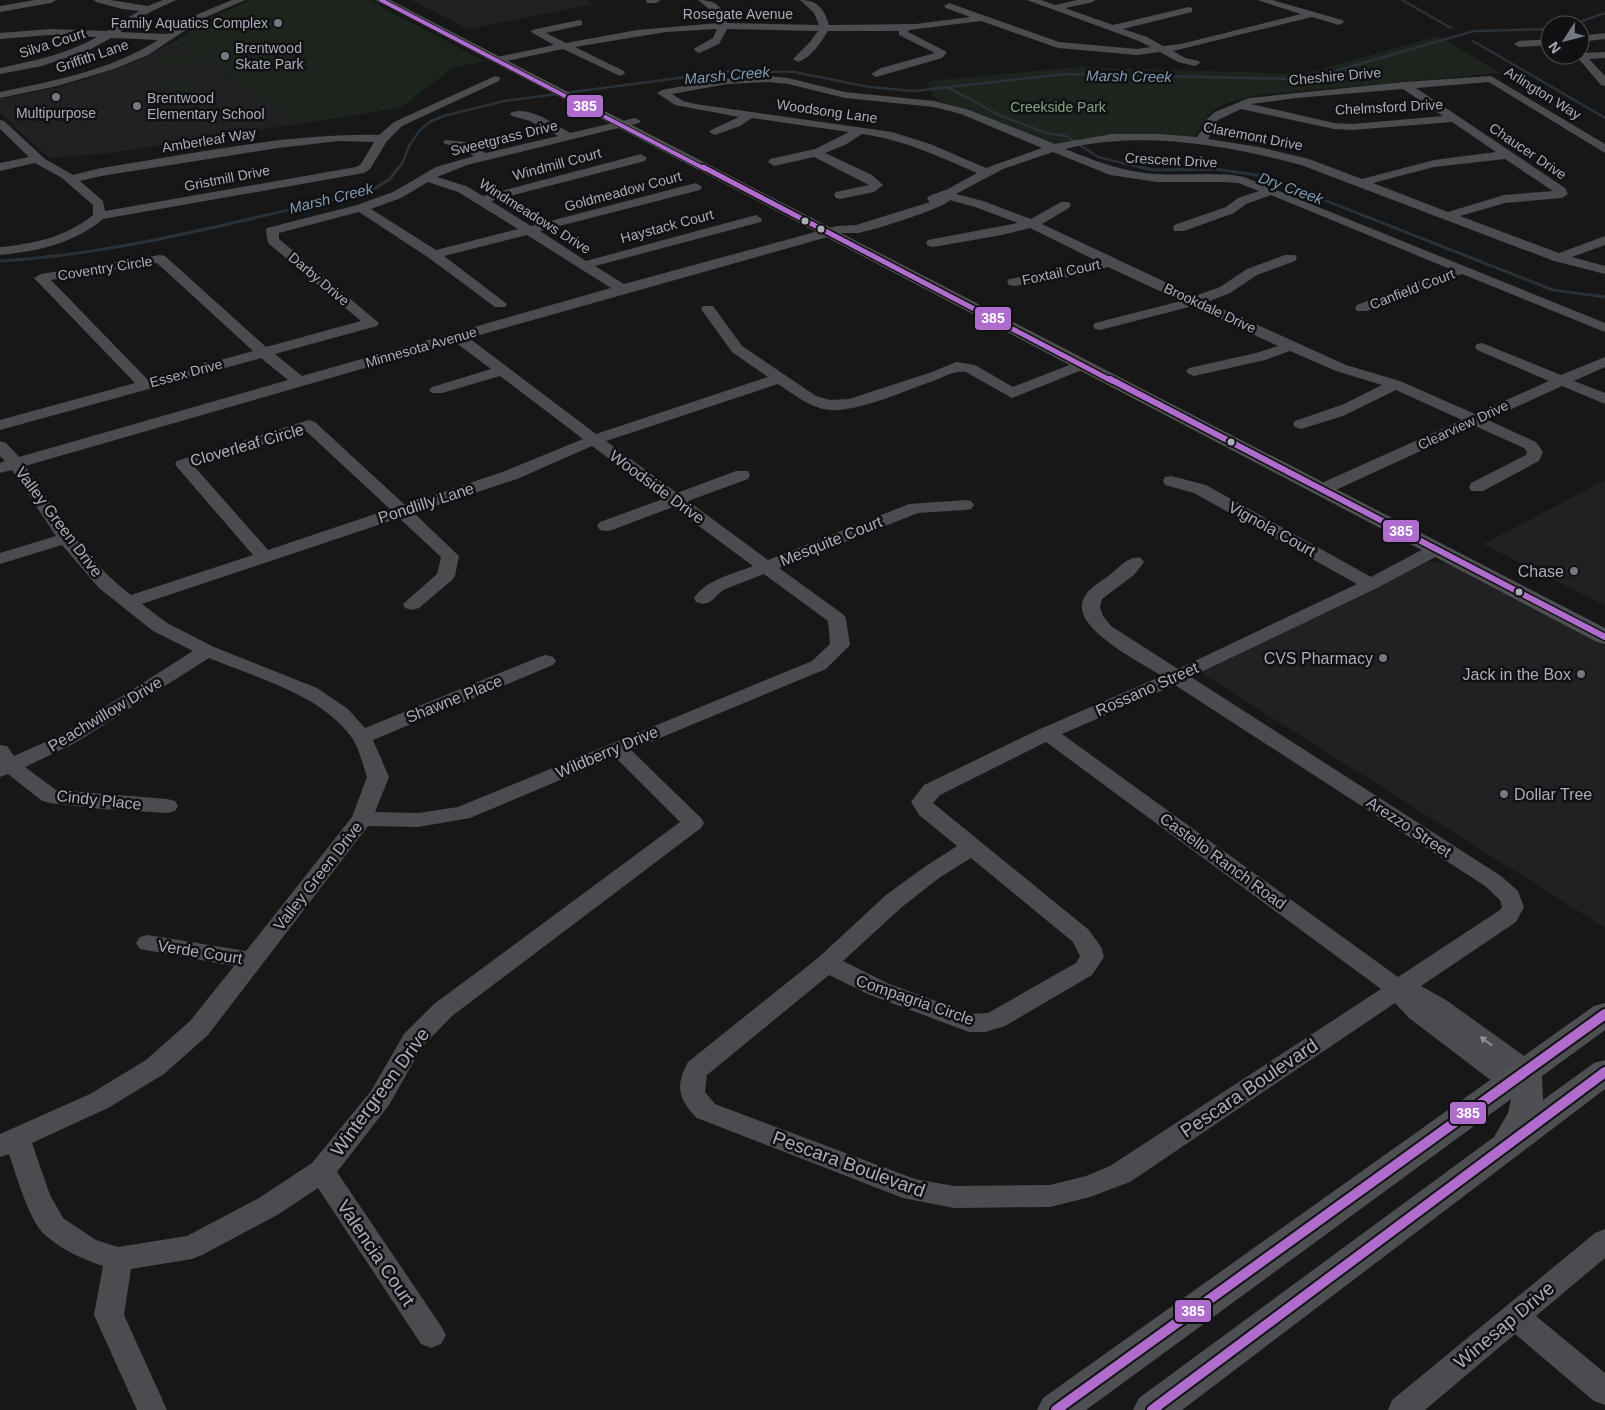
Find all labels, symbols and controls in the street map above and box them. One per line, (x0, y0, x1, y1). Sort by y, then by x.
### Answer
street label: Rosegate Avenue (683, 6, 793, 22)
place label: Family Aquatics Complex (111, 15, 268, 31)
north arrow (1540, 15, 1590, 65)
marker: Family Aquatics Complex (272, 17, 284, 29)
street label: Silva Court (17, 25, 87, 61)
street label: Griffith Lane (53, 36, 131, 76)
text: N (1545, 39, 1564, 56)
place label: Brentwood Skate Park (235, 40, 304, 72)
marker: Brentwood Skate Park (219, 50, 231, 62)
water label: Marsh Creek (683, 63, 772, 87)
street label: Arlington Way (1502, 63, 1584, 123)
street label: Cheshire Drive (1288, 64, 1382, 88)
water label: Marsh Creek (1086, 67, 1174, 85)
place label: Brentwood Elementary School (147, 90, 265, 122)
marker: Multipurpose (50, 91, 62, 103)
line badge: 385 (566, 94, 604, 118)
street label: Woodsong Lane (776, 96, 879, 126)
street label: Chelmsford Drive (1335, 96, 1444, 118)
text: 385 (573, 98, 597, 114)
park label: Creekside Park (1010, 99, 1107, 115)
marker: Brentwood Elementary School (131, 100, 143, 112)
place label: Multipurpose (16, 105, 96, 121)
street label: Sweetgrass Drive (449, 117, 559, 159)
street label: Claremont Drive (1202, 118, 1304, 154)
street label: Chaucer Drive (1486, 119, 1570, 183)
street label: Amberleaf Way (161, 125, 257, 155)
street label: Windmill Court (511, 144, 603, 184)
street label: Crescent Drive (1124, 150, 1218, 170)
street label: Gristmill Drive (183, 162, 271, 194)
street label: Goldmeadow Court (563, 168, 683, 214)
water label: Dry Creek (1256, 168, 1327, 208)
street label: Windmeadows Drive (476, 175, 594, 257)
water label: Marsh Creek (287, 179, 376, 217)
street label: Haystack Court (619, 206, 715, 246)
unlabelled marker (800, 216, 810, 226)
unlabelled marker (816, 224, 826, 234)
street label: Darby Drive (286, 249, 353, 309)
street label: Coventry Circle (56, 253, 154, 283)
street label: Foxtail Court (1021, 256, 1102, 288)
street label: Canfield Court (1367, 265, 1457, 313)
street label: Brookdale Drive (1161, 280, 1259, 336)
line badge: 385 (974, 306, 1012, 331)
text: 385 (981, 310, 1005, 326)
street label: Minnesota Avenue (364, 323, 479, 371)
street label: Essex Drive (148, 356, 224, 390)
street label: Clearview Drive (1415, 397, 1511, 453)
street label: Cloverleaf Circle (188, 421, 306, 469)
unlabelled marker (1226, 437, 1236, 447)
street label: Woodside Drive (606, 447, 708, 527)
street label: Valley Green Drive (12, 464, 106, 580)
street label: Pondlilly Lane (376, 479, 476, 526)
street label: Vignola Court (1226, 498, 1319, 560)
street label: Mesquite Court (778, 513, 885, 569)
line badge: 385 (1382, 519, 1420, 543)
text: 385 (1389, 523, 1413, 539)
place label: Chase (1518, 563, 1564, 580)
marker: Chase (1568, 565, 1580, 577)
unlabelled marker (1514, 587, 1524, 597)
place label: CVS Pharmacy (1264, 650, 1373, 667)
marker: CVS Pharmacy (1377, 652, 1389, 664)
street label: Rossano Street (1093, 659, 1201, 719)
place label: Jack in the Box (1463, 666, 1571, 683)
marker: Jack in the Box (1575, 668, 1587, 680)
street label: Shawne Place (403, 672, 505, 726)
street label: Peachwillow Drive (45, 673, 165, 755)
street label: Wildberry Drive (553, 723, 661, 781)
place label: Dollar Tree (1514, 786, 1592, 803)
street label: Cindy Place (56, 787, 142, 813)
marker: Dollar Tree (1498, 788, 1510, 800)
street label: Arezzo Street (1364, 793, 1455, 861)
street label: Castello Ranch Road (1157, 810, 1289, 912)
street label: Valley Green Drive (270, 818, 366, 934)
street label: Verde Court (157, 937, 244, 967)
street label: Compagria Circle (854, 972, 976, 1028)
street label: Wintergreen Drive (327, 1024, 433, 1160)
street label: Pescara Boulevard (1177, 1034, 1321, 1142)
one-way arrow (1479, 1036, 1493, 1046)
line badge: 385 (1449, 1101, 1487, 1125)
text: 385 (1456, 1105, 1480, 1121)
street label: Pescara Boulevard (770, 1127, 928, 1201)
street label: Valencia Court (333, 1196, 420, 1311)
street label: Winesap Drive (1450, 1277, 1558, 1373)
line badge: 385 (1174, 1299, 1212, 1323)
text: 385 (1181, 1303, 1205, 1319)

